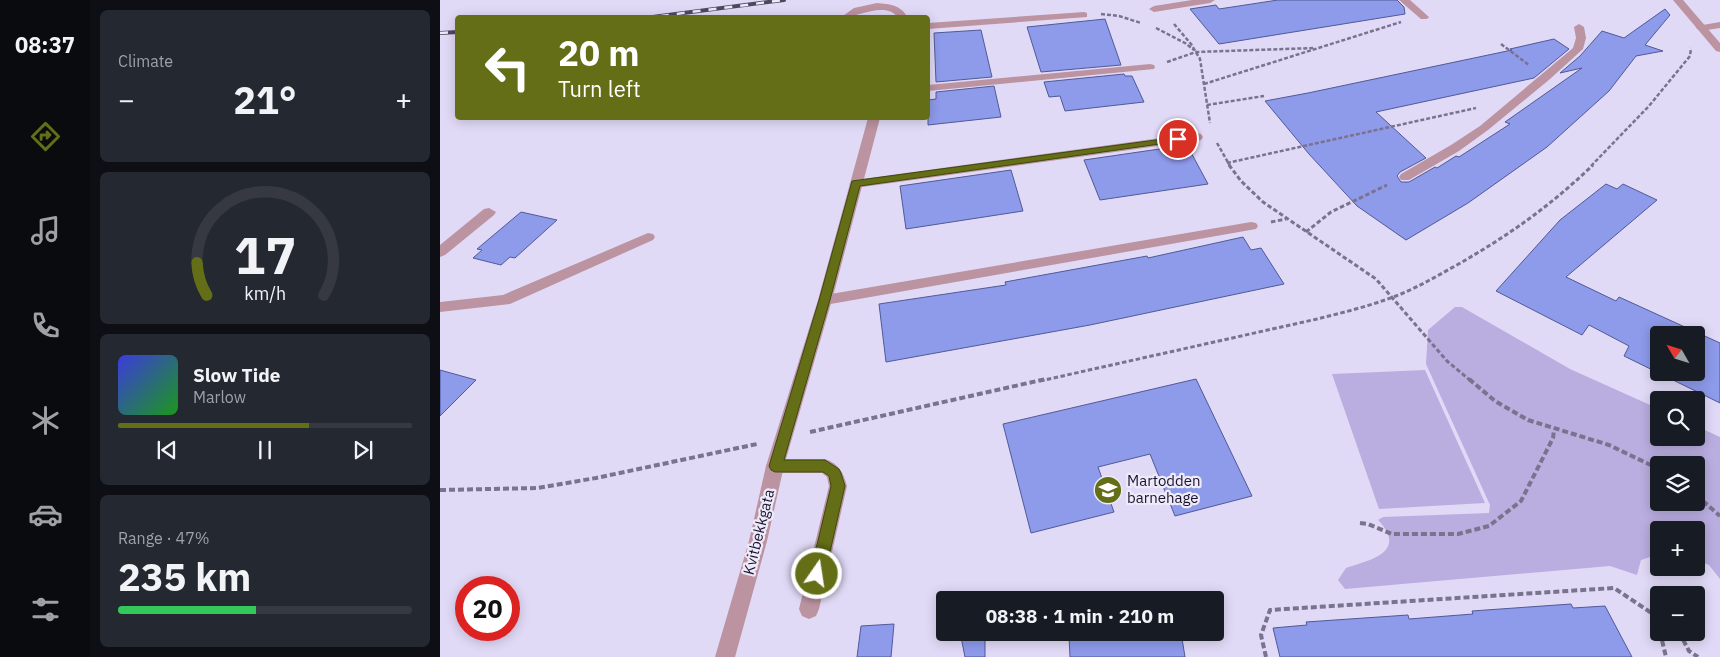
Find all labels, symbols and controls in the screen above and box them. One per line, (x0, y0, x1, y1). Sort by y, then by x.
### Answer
text: 08:37 (15, 30, 75, 59)
text: 20 m (558, 30, 640, 76)
icon: left (475, 35, 540, 100)
text: Climate (118, 51, 173, 71)
text: Turn left (558, 74, 641, 103)
text: 21° (233, 75, 297, 124)
text: − (118, 81, 135, 118)
text: + (395, 81, 412, 118)
pin (1157, 118, 1199, 160)
icon: directions (28, 119, 63, 154)
icon: arrive (1164, 125, 1192, 153)
icon: music (28, 213, 63, 248)
text: 17 (234, 221, 296, 288)
text: km/h (244, 282, 286, 305)
icon: phone (28, 308, 63, 343)
north arrow (1650, 326, 1705, 381)
map controls (1650, 326, 1705, 641)
text: Slow Tide (193, 363, 280, 387)
text: Marlow (193, 387, 246, 407)
button: search (1650, 391, 1705, 446)
icon: climate (28, 403, 63, 438)
icon: previous (153, 436, 181, 464)
icon: pause (251, 436, 279, 464)
icon: next (349, 436, 377, 464)
button: layers (1650, 456, 1705, 511)
place label: Martodden barnehage (1127, 471, 1201, 507)
school or university icon: Martodden barnehage (1093, 475, 1123, 505)
street label: Kvitbekkgata (739, 487, 778, 577)
icon: car (28, 497, 63, 532)
button: + (1650, 521, 1705, 576)
text: Range · 47% (118, 528, 210, 548)
position arrow (790, 547, 842, 599)
text: 235 km (118, 552, 251, 601)
speed limit sign: 20 (455, 576, 520, 641)
button: − (1650, 586, 1705, 641)
icon: filters (28, 592, 63, 627)
text: 08:38 · 1 min · 210 m (986, 604, 1174, 628)

